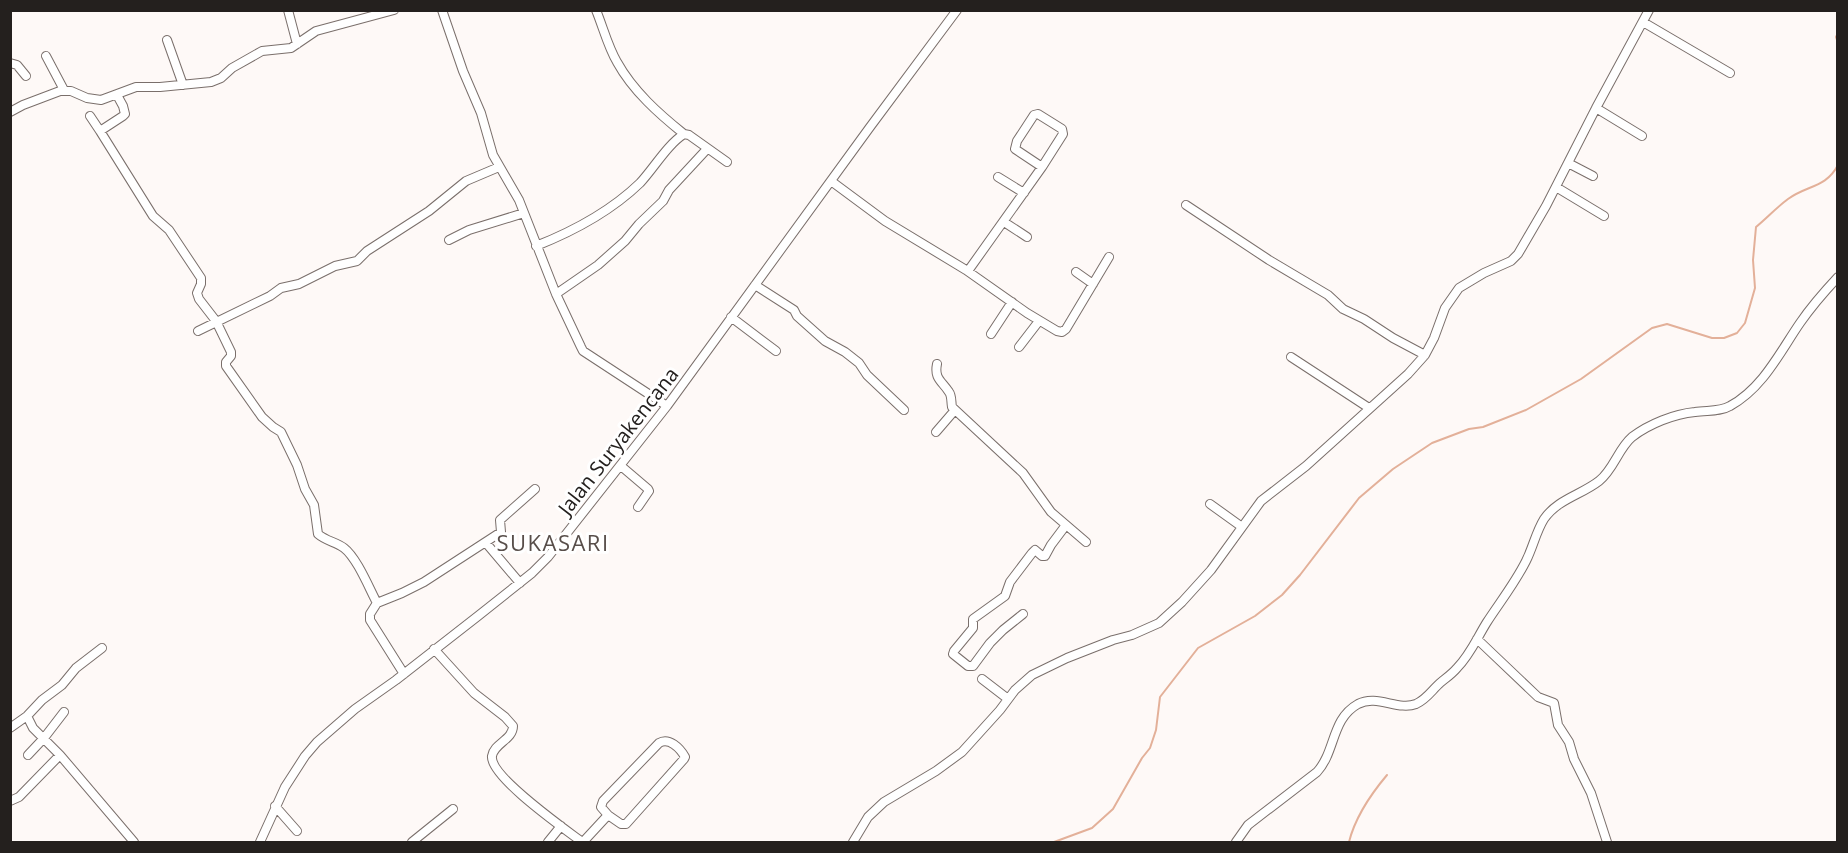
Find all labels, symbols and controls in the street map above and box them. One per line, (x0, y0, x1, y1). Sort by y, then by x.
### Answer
street label: Jalan Suryakencana (550, 361, 684, 522)
district label: SUKASARI (496, 527, 610, 557)

